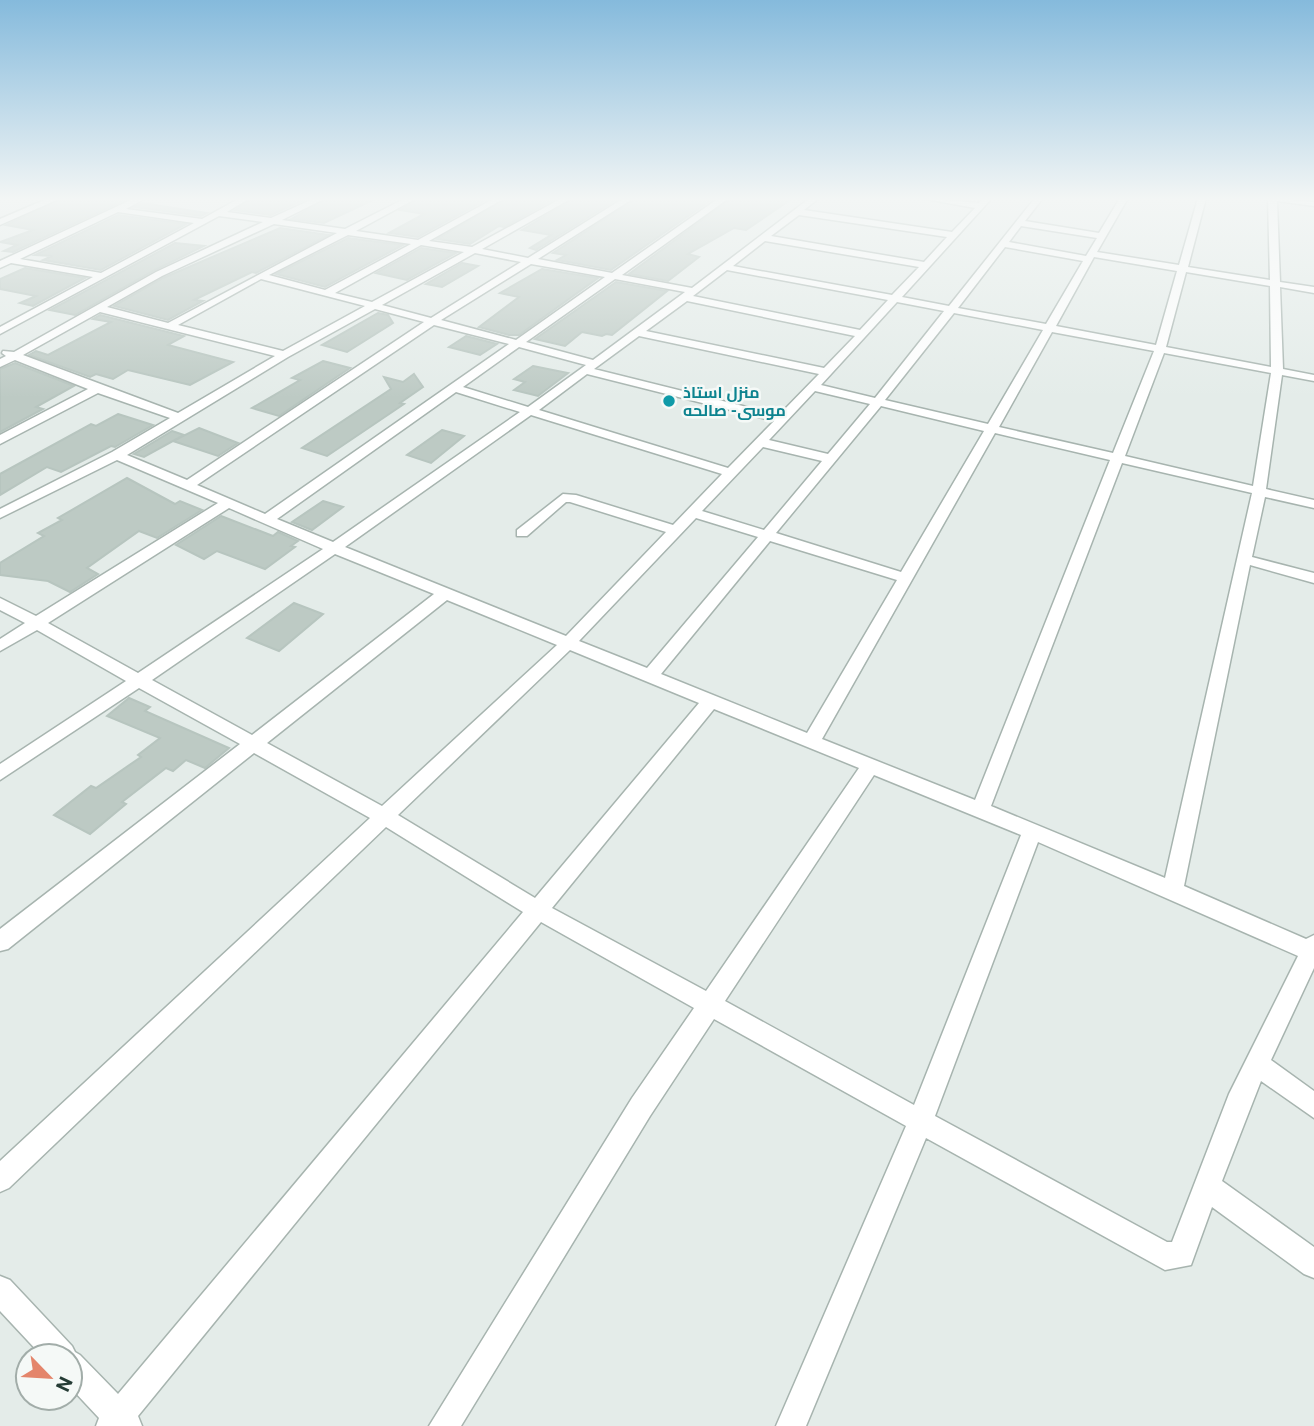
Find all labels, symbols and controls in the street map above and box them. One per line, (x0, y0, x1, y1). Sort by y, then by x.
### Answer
place label: منزل استاذ موسى- صالحه (683, 383, 786, 420)
marker: منزل استاذ موسى- صالحه (661, 393, 677, 409)
north arrow (14, 1342, 84, 1412)
text: N (51, 1373, 77, 1395)

